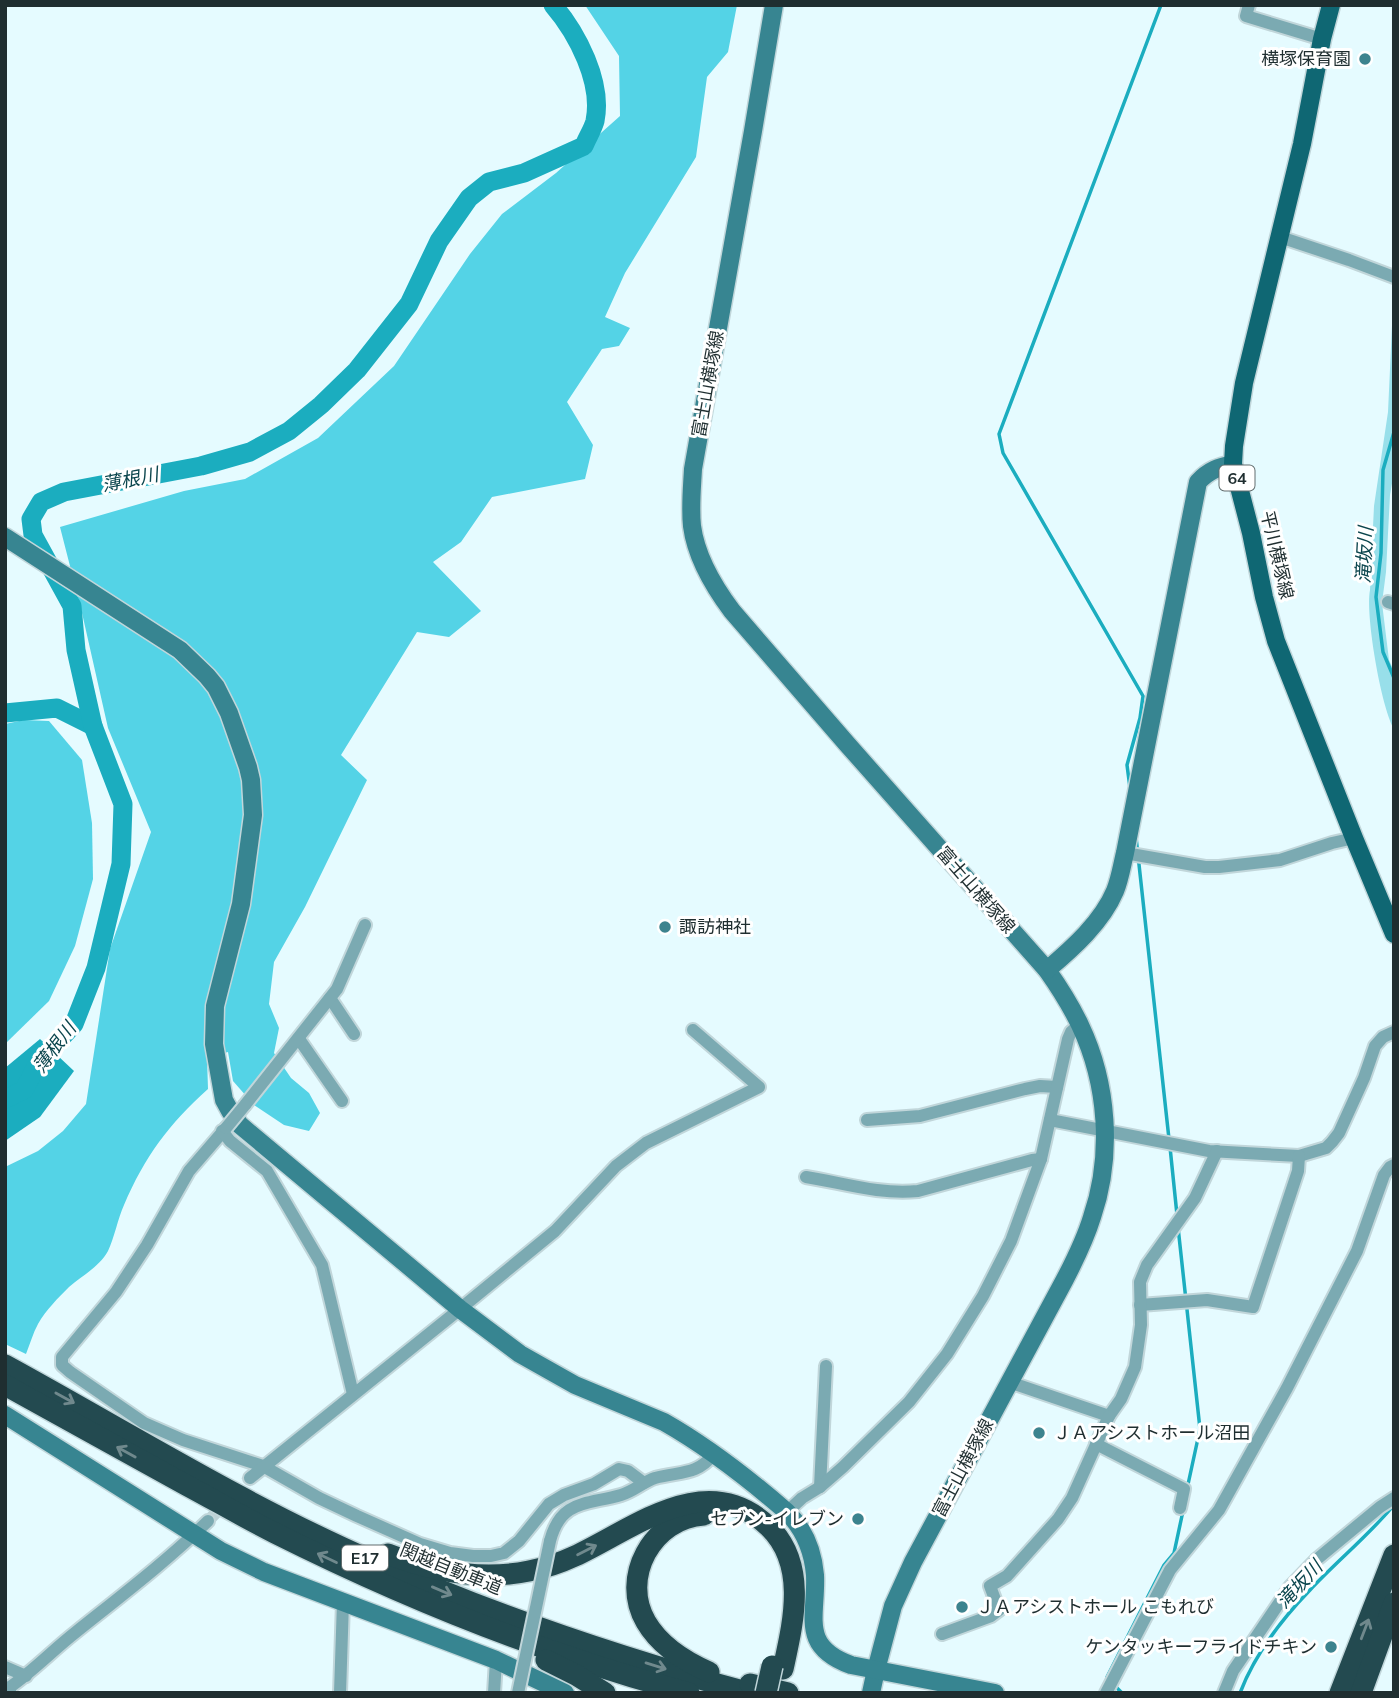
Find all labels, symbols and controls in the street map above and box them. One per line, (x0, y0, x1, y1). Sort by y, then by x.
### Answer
place label: 横塚保育園 (1261, 47, 1351, 70)
marker: 横塚保育園 (1357, 51, 1373, 67)
street label: 富士山横塚線 (687, 329, 728, 439)
water label: 薄根川 (100, 461, 162, 496)
road number: 64 (1220, 466, 1254, 491)
street label: 平川横塚線 (1256, 508, 1299, 601)
water label: 滝坂川 (1351, 524, 1378, 584)
street label: 富士山横塚線 (932, 841, 1020, 938)
place label: 諏訪神社 (679, 915, 751, 938)
marker: 諏訪神社 (657, 919, 673, 935)
water label: 薄根川 (27, 1015, 82, 1077)
one-way arrow (55, 1391, 75, 1405)
street label: 富士山横塚線 (927, 1415, 998, 1521)
place label: ＪＡアシストホール沼田 (1053, 1421, 1250, 1444)
marker: ＪＡアシストホール沼田 (1031, 1425, 1047, 1441)
one-way arrow (116, 1445, 137, 1458)
place label: セブン-イレブン (710, 1507, 844, 1530)
marker: セブン-イレブン (850, 1511, 866, 1527)
street label: 関越自動車道 (397, 1538, 506, 1599)
one-way arrow (576, 1542, 597, 1556)
road number: E17 (342, 1546, 388, 1570)
one-way arrow (317, 1551, 338, 1564)
water label: 滝坂川 (1271, 1554, 1329, 1613)
one-way arrow (430, 1585, 452, 1598)
place label: ＪＡアシストホール こもれび (976, 1595, 1214, 1618)
marker: ＪＡアシストホール こもれび (954, 1599, 970, 1615)
one-way arrow (1359, 1619, 1372, 1641)
place label: ケンタッキーフライドチキン (1085, 1635, 1317, 1658)
marker: ケンタッキーフライドチキン (1323, 1639, 1339, 1655)
one-way arrow (645, 1661, 667, 1674)

